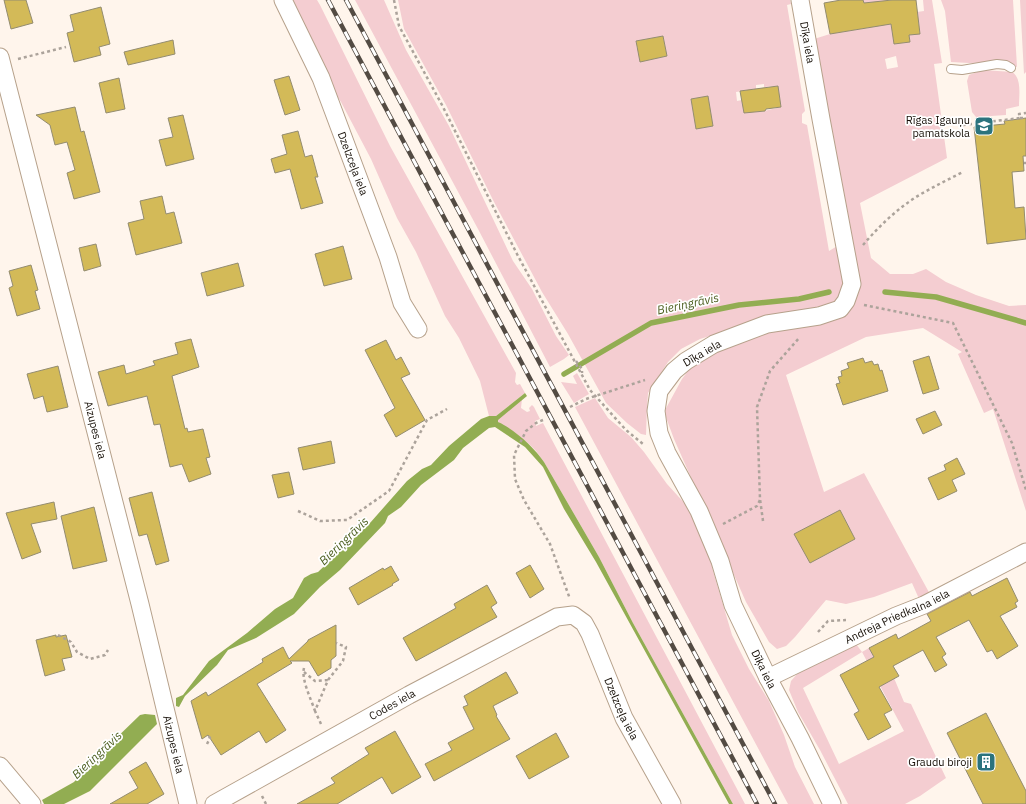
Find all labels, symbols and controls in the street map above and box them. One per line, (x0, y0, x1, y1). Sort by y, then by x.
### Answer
street label: Dīķa iela (797, 20, 818, 64)
place label: Rīgas Igauņu pamatskola (906, 113, 970, 140)
school or university icon: Rīgas Igauņu pamatskola (973, 115, 995, 137)
street label: Dzelzceļa iela (335, 130, 371, 197)
water label: Bieriņgrāvis (656, 290, 721, 317)
street label: Dīķa iela (680, 336, 724, 370)
street label: Aizupes iela (81, 400, 110, 461)
water label: Bieriņgrāvis (316, 513, 372, 568)
street label: Andreja Priedkalna iela (842, 586, 952, 647)
street label: Dīķa iela (748, 647, 780, 691)
street label: Dzelzceļa iela (601, 675, 642, 742)
street label: Codes iela (366, 686, 418, 723)
street label: Aizupes iela (160, 714, 187, 775)
water label: Bieriņgrāvis (69, 727, 125, 782)
building icon: Graudu biroji (975, 751, 997, 773)
place label: Graudu biroji (908, 755, 972, 769)

